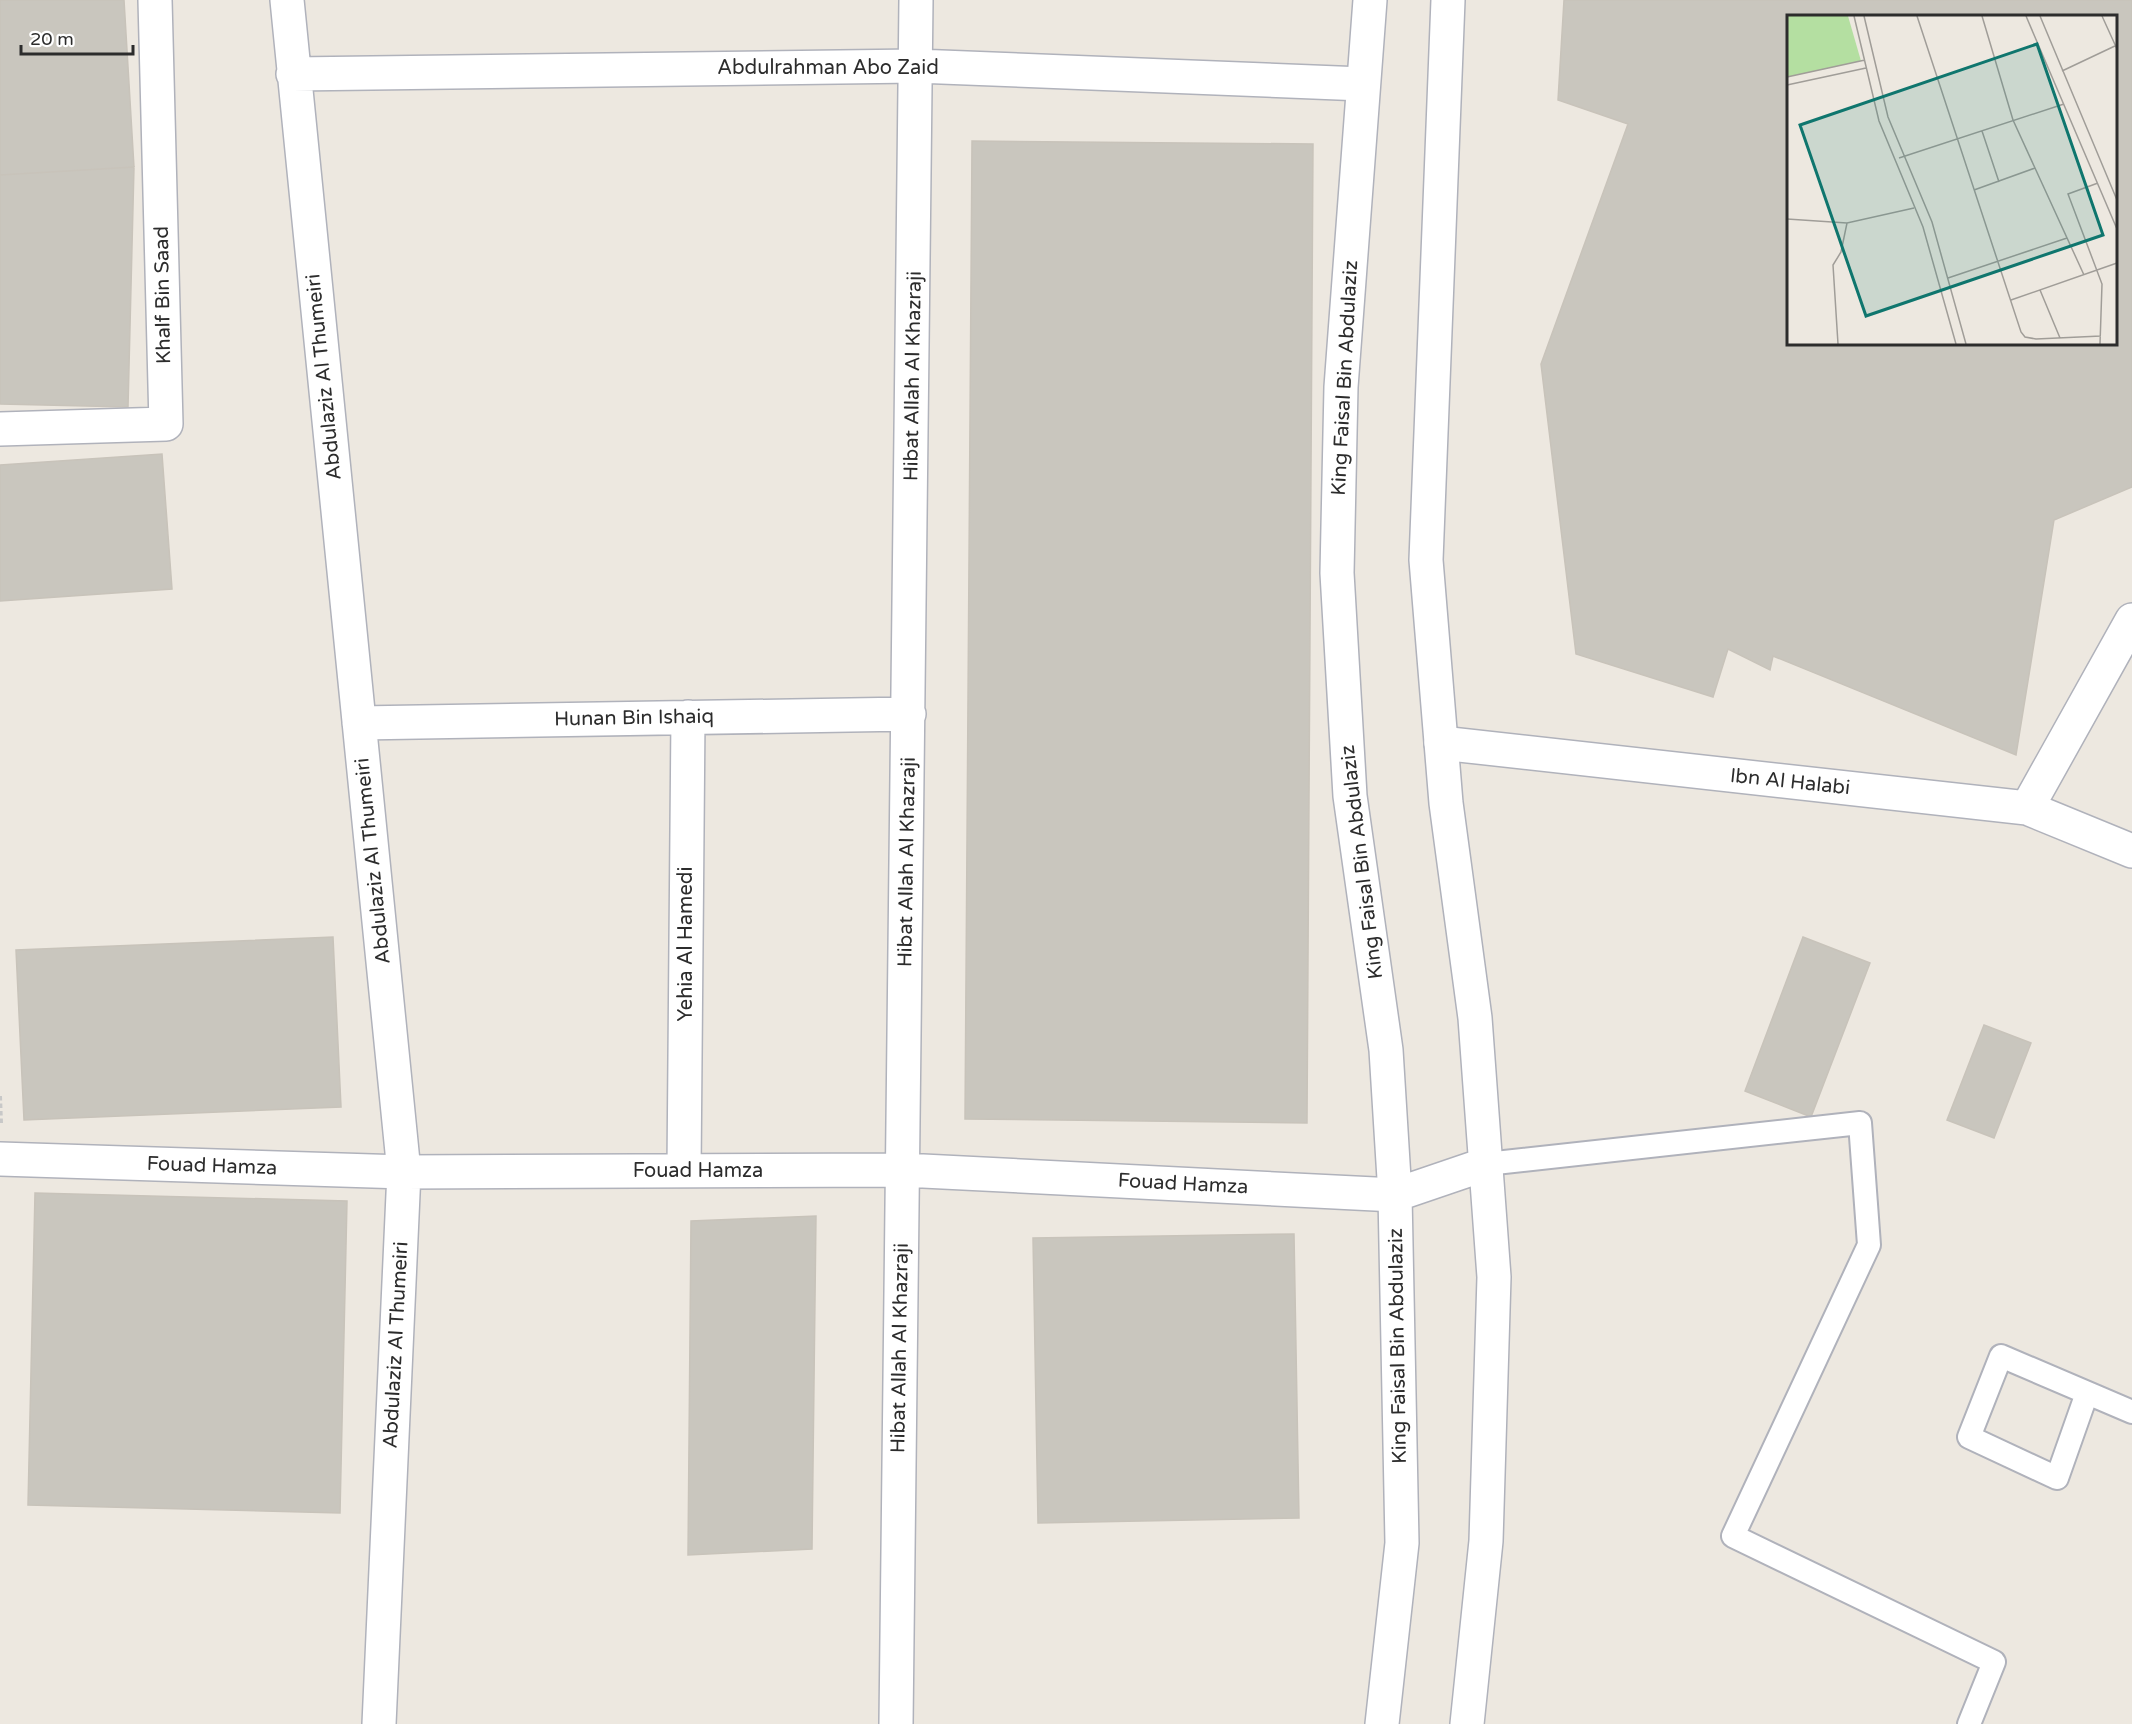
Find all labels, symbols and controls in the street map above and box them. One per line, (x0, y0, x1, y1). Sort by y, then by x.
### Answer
inset map (1787, 15, 2117, 345)
scale bar (21, 18, 134, 56)
text: 20 m (30, 28, 74, 50)
street label: Abdulrahman Abo Zaid (717, 56, 939, 80)
street label: Khalf Bin Saad (150, 226, 176, 364)
street label: King Faisal Bin Abdulaziz (1327, 260, 1363, 496)
street label: Hibat Allah Al Khazraji (899, 271, 927, 481)
street label: Abdulaziz Al Thumeiri (301, 273, 347, 481)
street label: Hunan Bin Ishaiq (554, 705, 714, 731)
street label: King Faisal Bin Abdulaziz (1336, 744, 1388, 980)
street label: Abdulaziz Al Thumeiri (350, 757, 396, 965)
street label: Hibat Allah Al Khazraji (893, 757, 921, 967)
street label: Ibn Al Halabi (1729, 764, 1851, 800)
street label: Yehia Al Hamedi (674, 867, 698, 1021)
street label: Fouad Hamza (146, 1152, 278, 1180)
street label: Fouad Hamza (633, 1159, 763, 1183)
street label: Fouad Hamza (1117, 1169, 1249, 1199)
street label: King Faisal Bin Abdulaziz (1384, 1228, 1412, 1464)
street label: Abdulaziz Al Thumeiri (379, 1241, 413, 1449)
street label: Hibat Allah Al Khazraji (886, 1243, 914, 1453)

